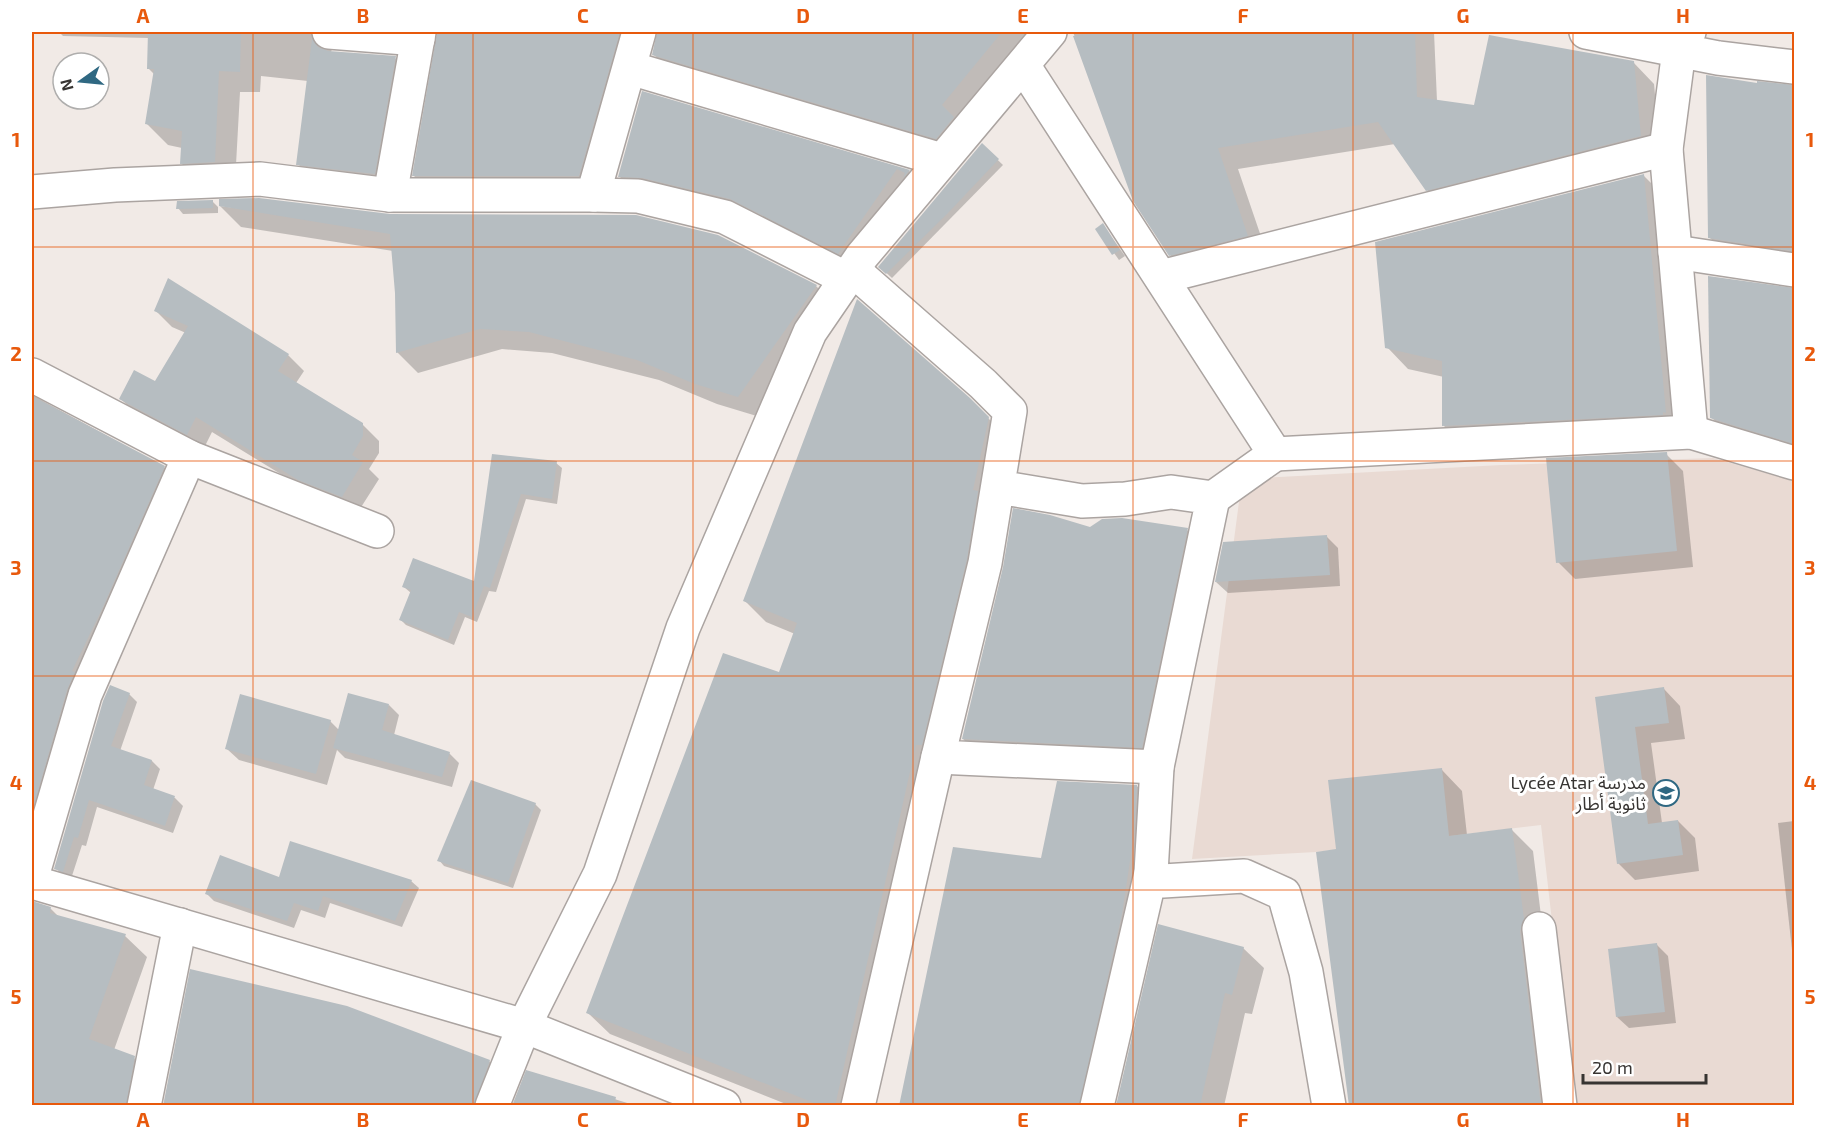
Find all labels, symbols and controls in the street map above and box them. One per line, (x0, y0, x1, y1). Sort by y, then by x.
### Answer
text: A (136, 3, 150, 27)
text: B (357, 3, 369, 27)
text: C (577, 3, 589, 27)
text: D (796, 3, 810, 27)
text: E (1017, 3, 1029, 27)
text: F (1237, 3, 1249, 27)
text: G (1457, 3, 1469, 27)
text: H (1676, 3, 1690, 27)
north arrow (51, 51, 111, 111)
text: N (55, 77, 77, 93)
text: 1 (12, 127, 20, 151)
text: 1 (1806, 127, 1814, 151)
text: 2 (10, 341, 22, 365)
text: 2 (1804, 341, 1816, 365)
text: 3 (10, 555, 22, 579)
text: 3 (1804, 555, 1816, 579)
text: 4 (10, 770, 23, 794)
text: 4 (1804, 770, 1817, 794)
place label: Lycée Atar مدرسة ثانوية أطار (1510, 771, 1646, 815)
school or university icon: Lycée Atar مدرسة ثانوية أطار (1651, 778, 1681, 808)
text: 5 (10, 984, 22, 1008)
text: 5 (1804, 984, 1816, 1008)
scale bar (1583, 1047, 1706, 1085)
text: 20 m (1592, 1056, 1633, 1078)
text: A (136, 1107, 150, 1131)
text: B (357, 1107, 369, 1131)
text: C (577, 1107, 589, 1131)
text: D (796, 1107, 810, 1131)
text: E (1017, 1107, 1029, 1131)
text: F (1237, 1107, 1249, 1131)
text: G (1457, 1107, 1469, 1131)
text: H (1676, 1107, 1690, 1131)

